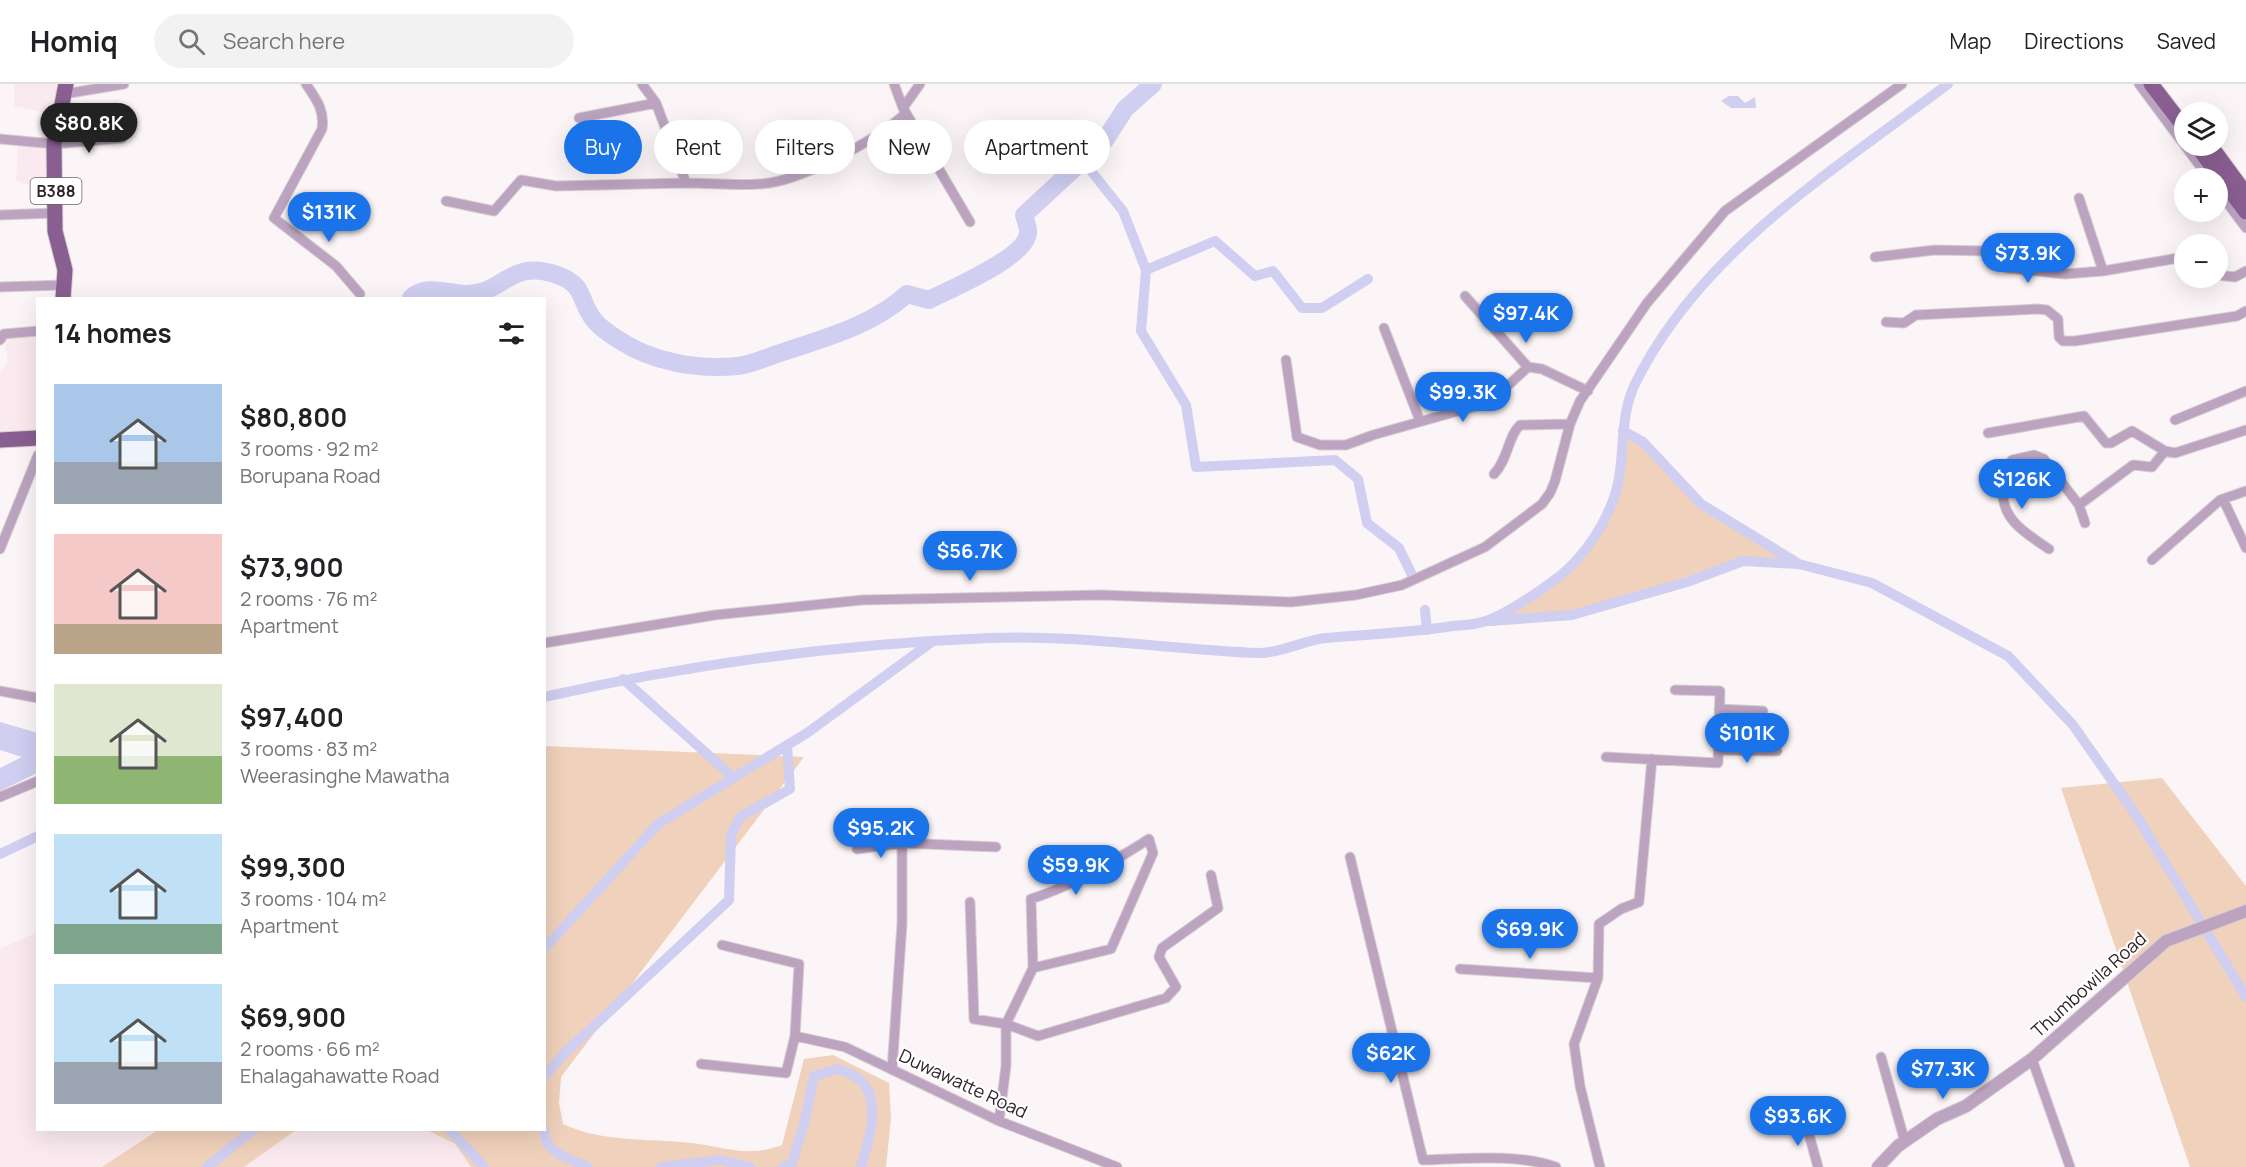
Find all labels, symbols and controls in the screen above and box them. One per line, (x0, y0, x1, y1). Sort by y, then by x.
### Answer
search box (154, 14, 574, 68)
text: Homiq (30, 22, 118, 60)
icon: search (175, 25, 208, 58)
text: Search here (223, 26, 345, 56)
text: Map (1950, 27, 1991, 55)
text: Directions (2024, 27, 2124, 55)
text: Saved (2157, 27, 2216, 55)
map controls (2174, 102, 2228, 288)
button: layers (2174, 102, 2228, 156)
pin: $80.8K (40, 103, 138, 154)
text: $80.8K (54, 109, 124, 136)
chip: Buy (564, 120, 642, 174)
chip: Rent (654, 120, 743, 174)
chip: Filters (755, 120, 855, 174)
chip: New (867, 120, 952, 174)
chip: Apartment (964, 120, 1110, 174)
button: + (2174, 168, 2228, 222)
road number: B388 (31, 178, 82, 204)
pin: $131K (287, 192, 371, 243)
text: $131K (302, 198, 356, 225)
pin: $73.9K (1979, 233, 2077, 284)
button: − (2174, 234, 2228, 288)
text: $73.9K (1995, 239, 2061, 266)
pin: $97.4K (1477, 293, 1575, 344)
text: $97.4K (1493, 299, 1559, 326)
text: 14 homes (54, 315, 172, 351)
icon: filters (495, 317, 528, 350)
pin: $99.3K (1414, 372, 1512, 423)
text: $99.3K (1429, 378, 1497, 405)
text: $80,800 (240, 399, 347, 435)
icon: home (102, 408, 174, 480)
text: 3 rooms · 92 m² (240, 435, 379, 462)
pin: $126K (1980, 459, 2064, 510)
text: Borupana Road (240, 462, 381, 489)
text: $126K (1993, 465, 2051, 492)
pin: $56.7K (921, 531, 1019, 582)
text: $56.7K (937, 537, 1003, 564)
text: $73,900 (240, 549, 344, 585)
icon: home (102, 558, 174, 630)
text: 2 rooms · 76 m² (240, 585, 377, 612)
text: Apartment (240, 612, 339, 639)
text: $97,400 (240, 699, 344, 735)
icon: home (102, 708, 174, 780)
pin: $101K (1705, 713, 1789, 764)
text: $101K (1719, 719, 1775, 746)
text: 3 rooms · 83 m² (240, 735, 377, 762)
text: Weerasinghe Mawatha (240, 762, 450, 789)
pin: $95.2K (832, 808, 930, 859)
text: $95.2K (847, 814, 915, 841)
pin: $59.9K (1027, 845, 1125, 896)
text: $99,300 (240, 849, 346, 885)
text: $59.9K (1042, 851, 1110, 878)
icon: home (102, 858, 174, 930)
text: 3 rooms · 104 m² (240, 885, 386, 912)
pin: $69.9K (1481, 909, 1579, 960)
text: Apartment (240, 912, 339, 939)
text: $69.9K (1496, 915, 1564, 942)
street label: Thumbowila Road (2026, 926, 2151, 1042)
text: $69,900 (240, 999, 346, 1035)
icon: home (102, 1008, 174, 1080)
pin: $62K (1355, 1033, 1427, 1084)
text: 2 rooms · 66 m² (240, 1035, 380, 1062)
text: $62K (1366, 1039, 1416, 1066)
street label: Duwawatte Road (895, 1043, 1032, 1123)
pin: $77.3K (1894, 1049, 1992, 1100)
text: $77.3K (1911, 1055, 1975, 1082)
text: Ehalagahawatte Road (240, 1062, 440, 1089)
pin: $93.6K (1749, 1096, 1847, 1147)
text: $93.6K (1764, 1102, 1832, 1129)

